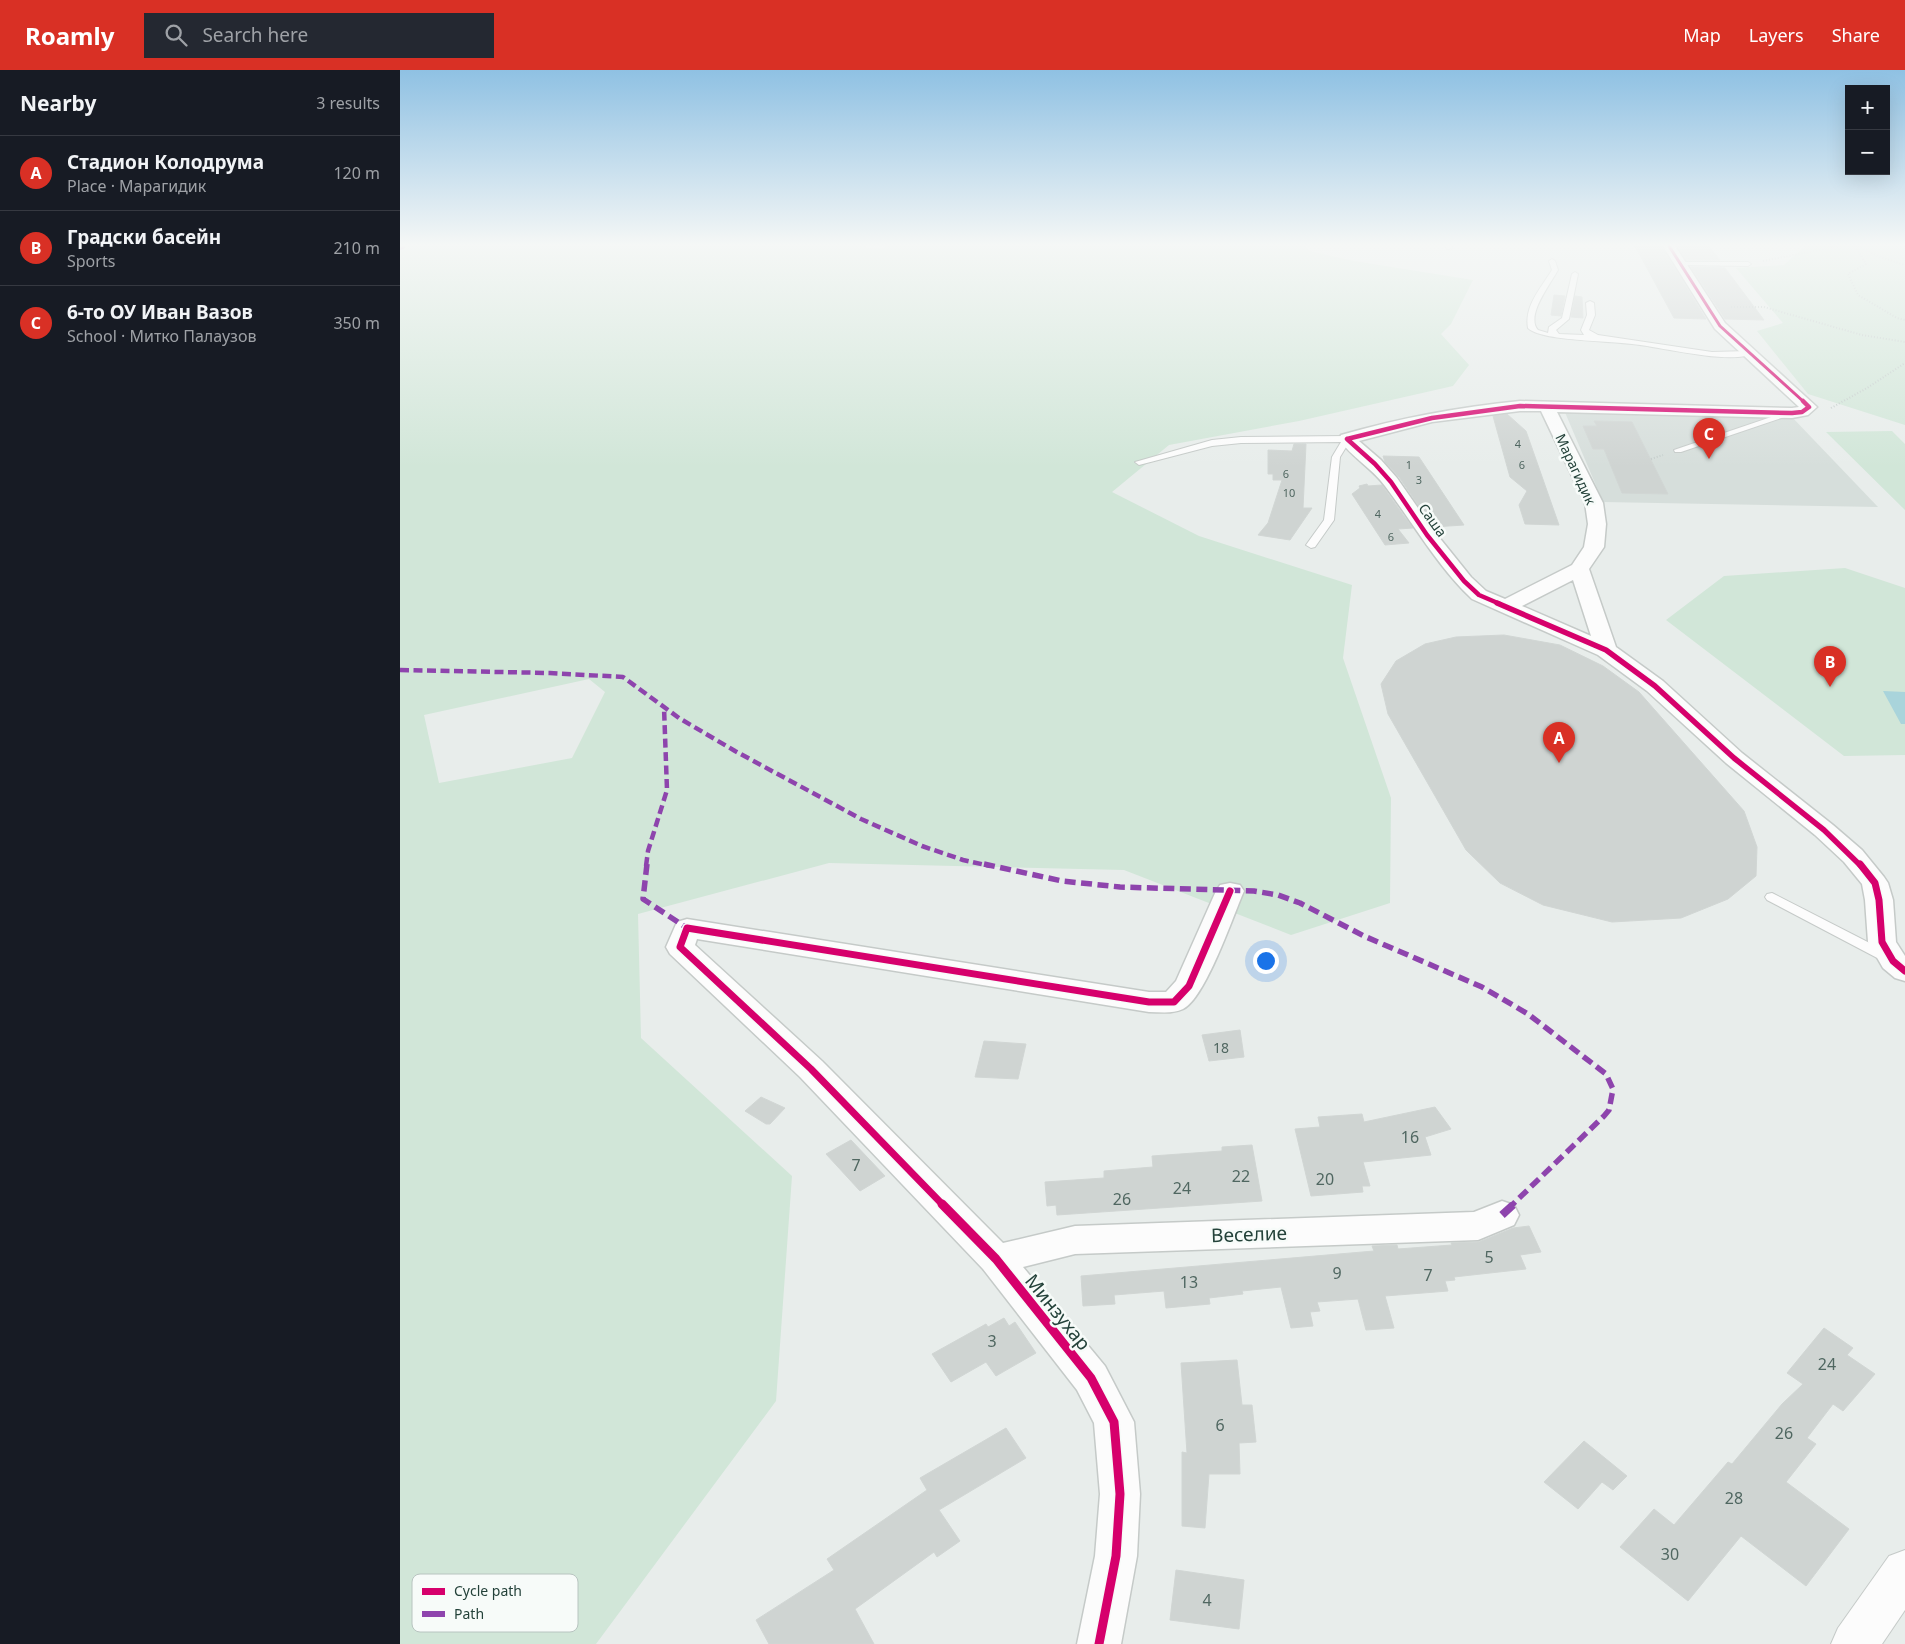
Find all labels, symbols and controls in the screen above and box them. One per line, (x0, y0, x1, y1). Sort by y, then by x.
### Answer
search box (144, 13, 494, 58)
text: Roamly (25, 19, 114, 52)
icon: search (162, 21, 190, 49)
text: Search here (202, 22, 308, 48)
text: Map (1683, 23, 1721, 47)
text: Layers (1749, 23, 1804, 47)
text: Share (1832, 23, 1880, 47)
map controls (1845, 85, 1890, 175)
button: + (1845, 85, 1890, 130)
text: Nearby (20, 89, 96, 117)
text: 3 results (316, 92, 380, 114)
button: − (1845, 130, 1890, 175)
text: Стадион Колодрума (67, 149, 264, 175)
text: A (30, 162, 42, 184)
text: 120 m (333, 162, 380, 184)
text: Place · Марагидик (67, 175, 206, 197)
text: Градски басейн (67, 224, 221, 250)
text: B (31, 237, 41, 259)
text: 210 m (333, 237, 380, 259)
text: Sports (67, 250, 115, 272)
text: 6-то ОУ Иван Вазов (67, 299, 253, 325)
text: C (31, 312, 41, 334)
text: 350 m (333, 312, 380, 334)
text: School · Митко Палаузов (67, 325, 256, 347)
pin: C (1693, 418, 1725, 459)
street label: Марагидик (1551, 430, 1601, 508)
house number: 4 (1515, 436, 1522, 451)
house number: 1 (1406, 457, 1412, 472)
house number: 6 (1519, 457, 1525, 472)
house number: 6 (1283, 466, 1289, 481)
house number: 3 (1416, 472, 1422, 487)
house number: 10 (1283, 485, 1295, 500)
street label: Саша (1414, 499, 1452, 541)
house number: 4 (1375, 506, 1382, 521)
house number: 6 (1388, 529, 1394, 544)
pin: B (1814, 646, 1846, 687)
pin: A (1543, 722, 1575, 763)
your location (1253, 948, 1279, 974)
house number: 18 (1213, 1038, 1229, 1057)
house number: 16 (1401, 1126, 1419, 1148)
house number: 7 (851, 1154, 861, 1176)
house number: 22 (1232, 1165, 1250, 1187)
house number: 20 (1316, 1168, 1334, 1190)
house number: 24 (1173, 1177, 1191, 1199)
house number: 26 (1113, 1188, 1131, 1210)
street label: Веселие (1211, 1220, 1287, 1248)
house number: 5 (1484, 1246, 1494, 1268)
house number: 9 (1332, 1262, 1342, 1284)
house number: 7 (1423, 1264, 1433, 1286)
street label: Минзухар (1019, 1268, 1097, 1356)
house number: 13 (1180, 1271, 1198, 1293)
house number: 3 (987, 1330, 997, 1352)
house number: 24 (1818, 1353, 1836, 1375)
house number: 6 (1215, 1414, 1225, 1436)
house number: 26 (1775, 1422, 1793, 1444)
house number: 28 (1725, 1487, 1743, 1509)
house number: 30 (1661, 1543, 1679, 1565)
legend (412, 1574, 578, 1632)
text: Cycle path (454, 1581, 522, 1600)
house number: 4 (1202, 1589, 1212, 1611)
text: Path (454, 1604, 484, 1623)

